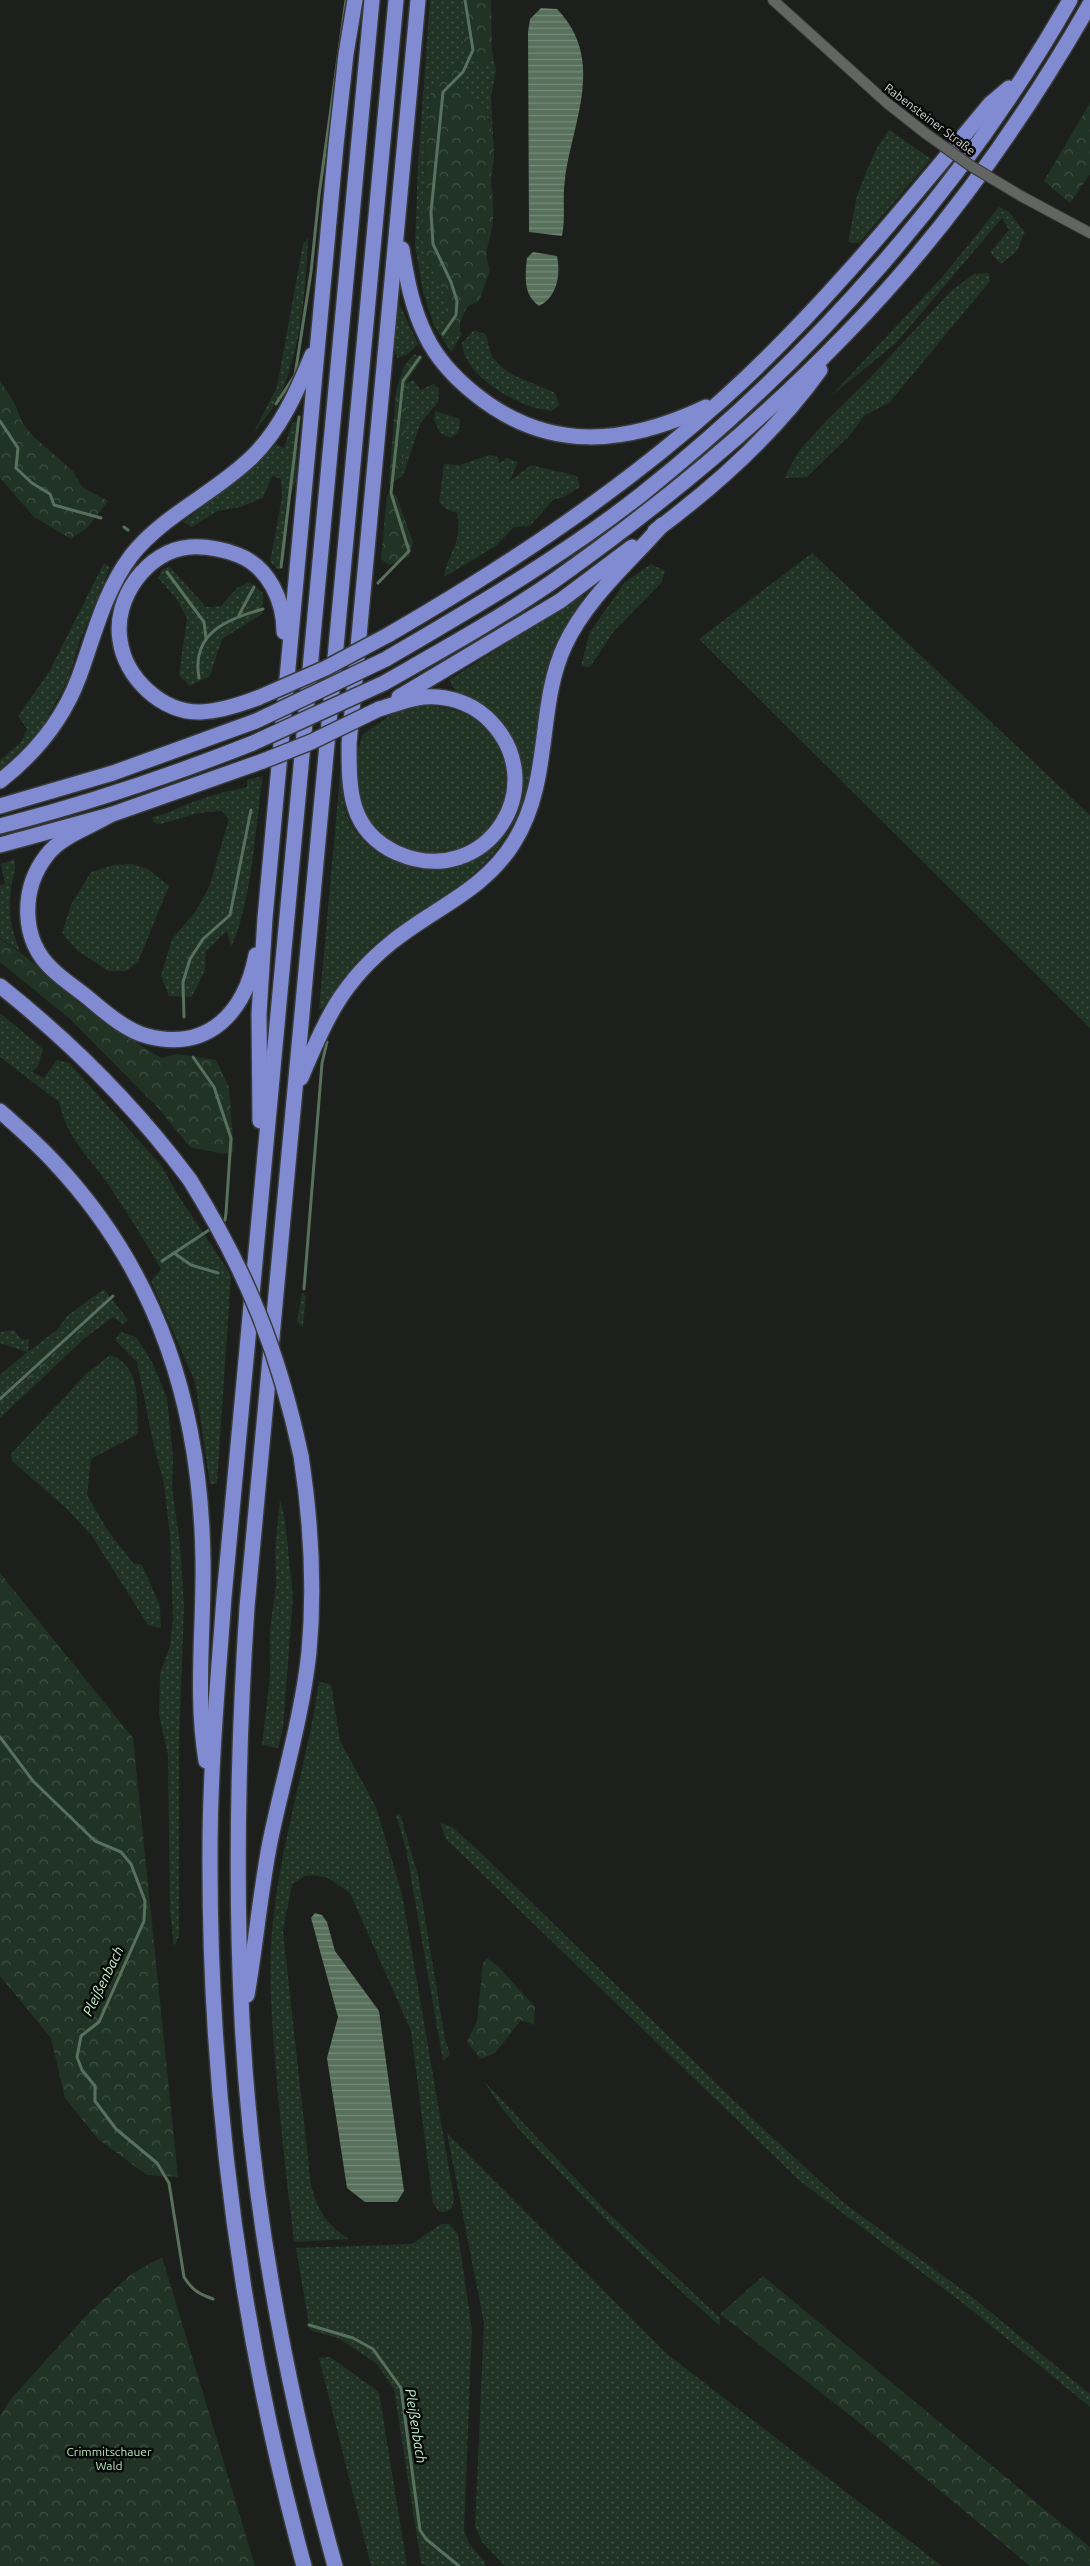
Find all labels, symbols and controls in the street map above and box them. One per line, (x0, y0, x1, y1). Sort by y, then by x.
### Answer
street label: Rabensteiner Straße (882, 81, 978, 157)
water label: Pleißenbach (79, 1944, 127, 2018)
water label: Pleißenbach (402, 2388, 430, 2464)
park label: Crimmitschauer Wald (67, 2445, 152, 2472)

